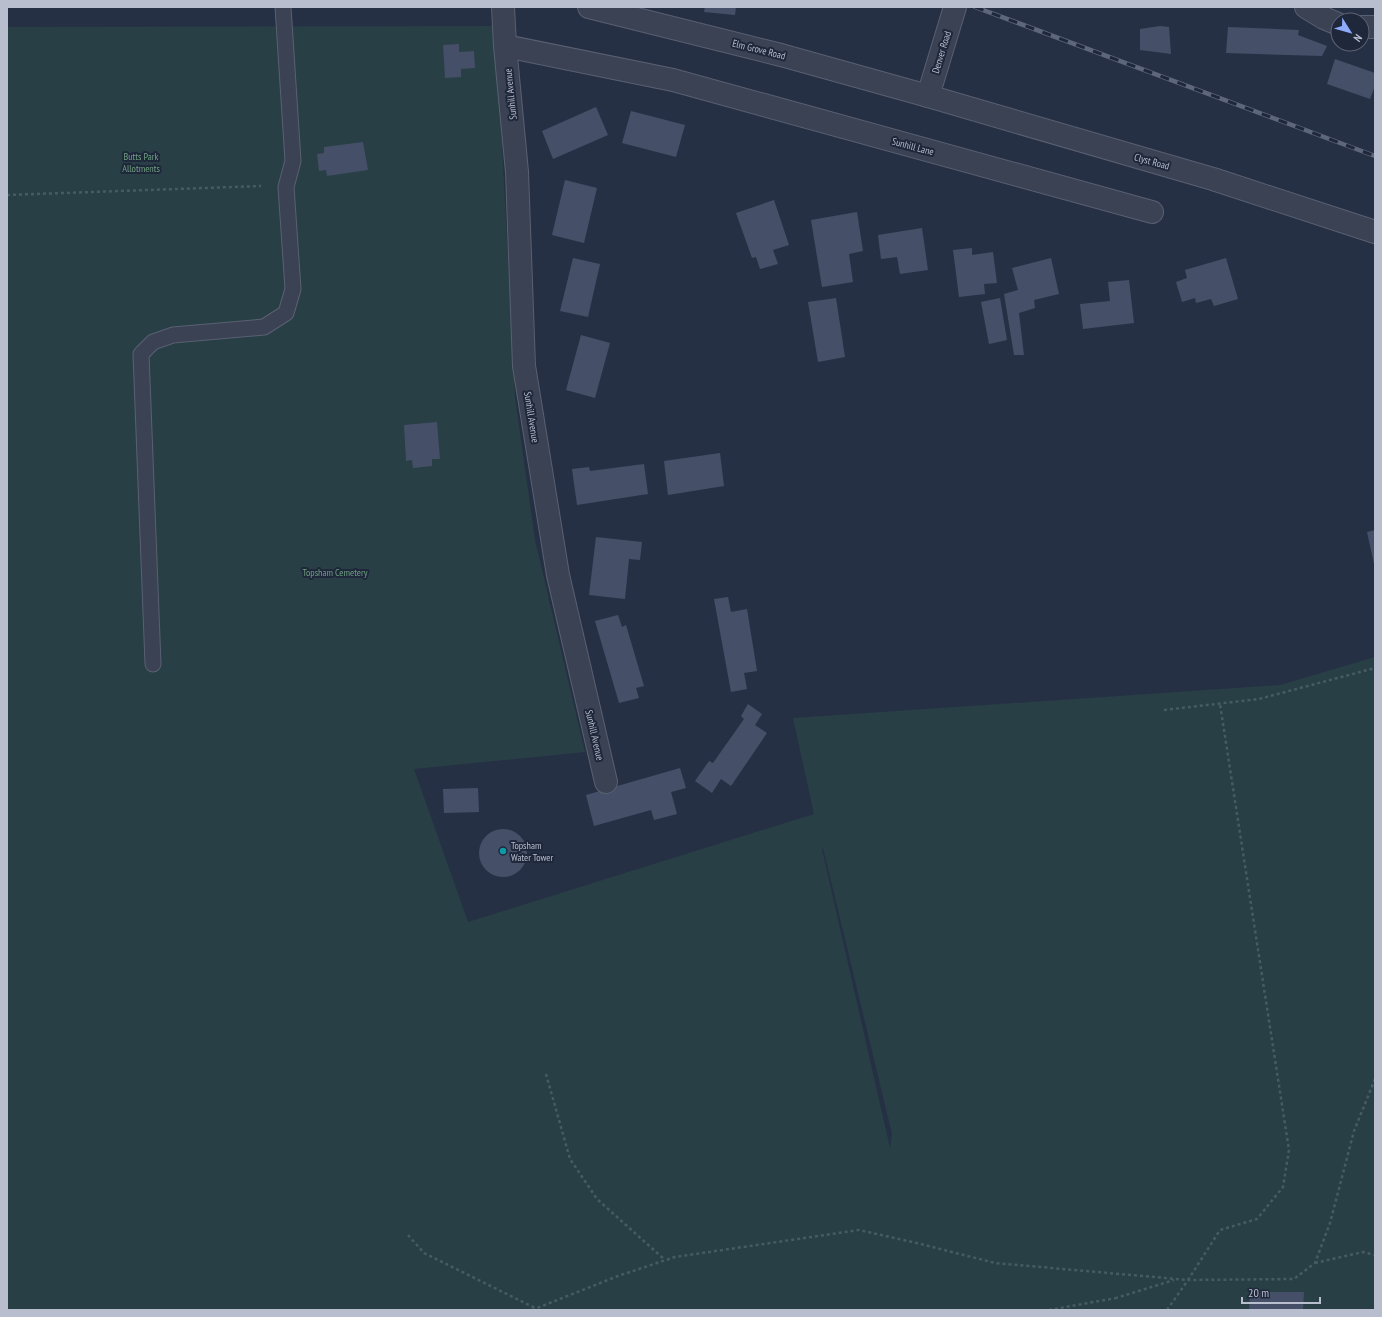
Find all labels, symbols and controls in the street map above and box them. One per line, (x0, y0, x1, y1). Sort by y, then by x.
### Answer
north arrow (1330, 12, 1370, 52)
street label: Denver Road (929, 29, 954, 75)
text: N (1351, 31, 1365, 45)
street label: Elm Grove Road (731, 37, 787, 62)
street label: Sunhill Avenue (501, 68, 520, 120)
street label: Sunhill Lane (890, 135, 935, 158)
park label: Butts Park Allotments (122, 150, 160, 175)
street label: Clyst Road (1133, 150, 1171, 173)
street label: Sunhill Avenue (521, 391, 542, 443)
park label: Topsham Cemetery (303, 566, 368, 579)
street label: Sunhill Avenue (582, 709, 607, 762)
place label: Topsham Water Tower (511, 839, 553, 864)
marker: Topsham Water Tower (498, 846, 508, 856)
scale bar (1242, 1279, 1320, 1305)
text: 20 m (1248, 1285, 1269, 1300)

